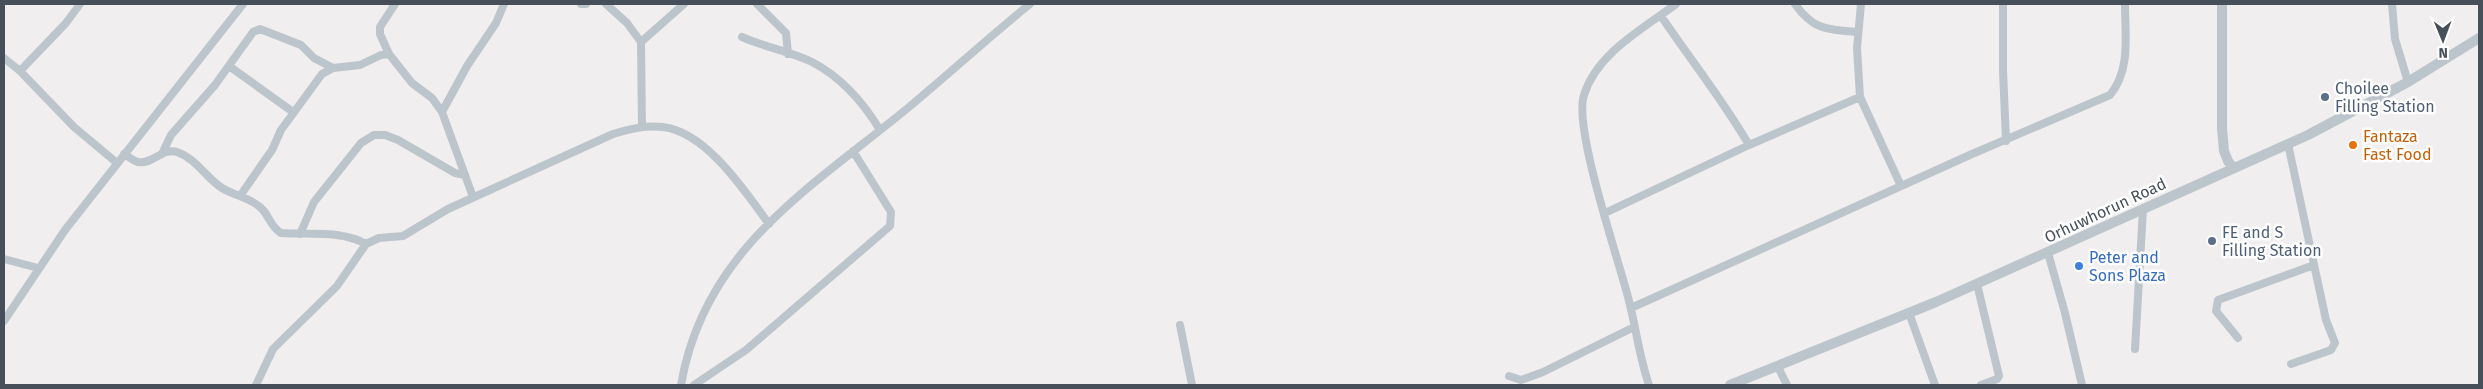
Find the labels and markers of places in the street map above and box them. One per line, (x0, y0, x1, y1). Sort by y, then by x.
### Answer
place label: Choilee Filling Station (2335, 79, 2435, 116)
marker: Choilee Filling Station (2319, 91, 2331, 103)
place label: Fantaza Fast Food (2363, 127, 2431, 164)
marker: Fantaza Fast Food (2347, 139, 2359, 151)
place label: FE and S Filling Station (2222, 223, 2322, 260)
marker: FE and S Filling Station (2206, 235, 2218, 247)
place label: Peter and Sons Plaza (2089, 248, 2166, 285)
marker: Peter and Sons Plaza (2073, 260, 2085, 272)

